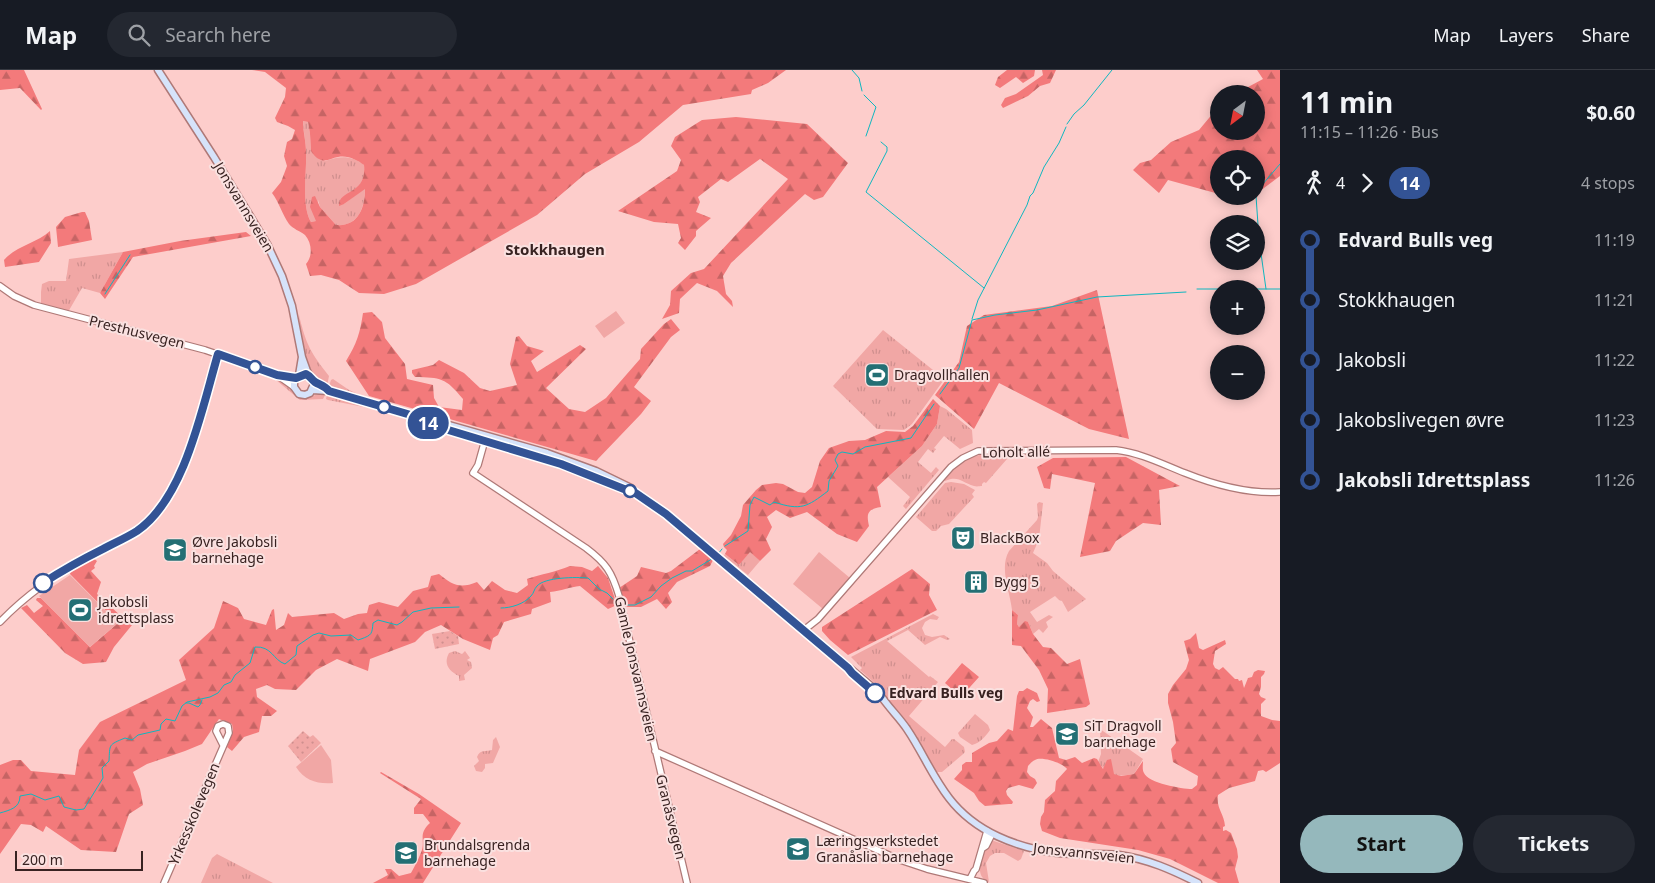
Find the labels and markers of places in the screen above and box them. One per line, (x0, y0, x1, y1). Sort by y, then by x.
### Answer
unlabelled marker (248, 360, 262, 374)
sports icon: Dragvollhallen (864, 362, 890, 388)
place label: Dragvollhallen (894, 365, 989, 384)
unlabelled marker (377, 400, 391, 414)
unlabelled marker (623, 484, 637, 498)
theatre icon: BlackBox (950, 525, 976, 551)
place label: BlackBox (980, 528, 1040, 547)
place label: Øvre Jakobsli barnehage (192, 532, 277, 567)
school or university icon: Øvre Jakobsli barnehage (162, 537, 188, 563)
building icon: Bygg 5 (963, 569, 989, 595)
place label: Bygg 5 (994, 572, 1039, 591)
unlabelled marker (33, 573, 53, 593)
place label: Jakobsli idrettsplass (96, 592, 174, 627)
sports icon: Jakobsli idrettsplass (67, 597, 93, 623)
marker: Edvard Bulls veg (865, 683, 885, 703)
place label: Edvard Bulls veg (889, 683, 1003, 702)
place label: SiT Dragvoll barnehage (1084, 716, 1162, 751)
school or university icon: SiT Dragvoll barnehage (1054, 721, 1080, 747)
place label: Læringsverkstedet Granåslia barnehage (816, 831, 953, 866)
place label: Brundalsgrenda barnehage (424, 835, 530, 870)
school or university icon: Læringsverkstedet Granåslia barnehage (785, 836, 811, 862)
school or university icon: Brundalsgrenda barnehage (393, 840, 419, 866)

